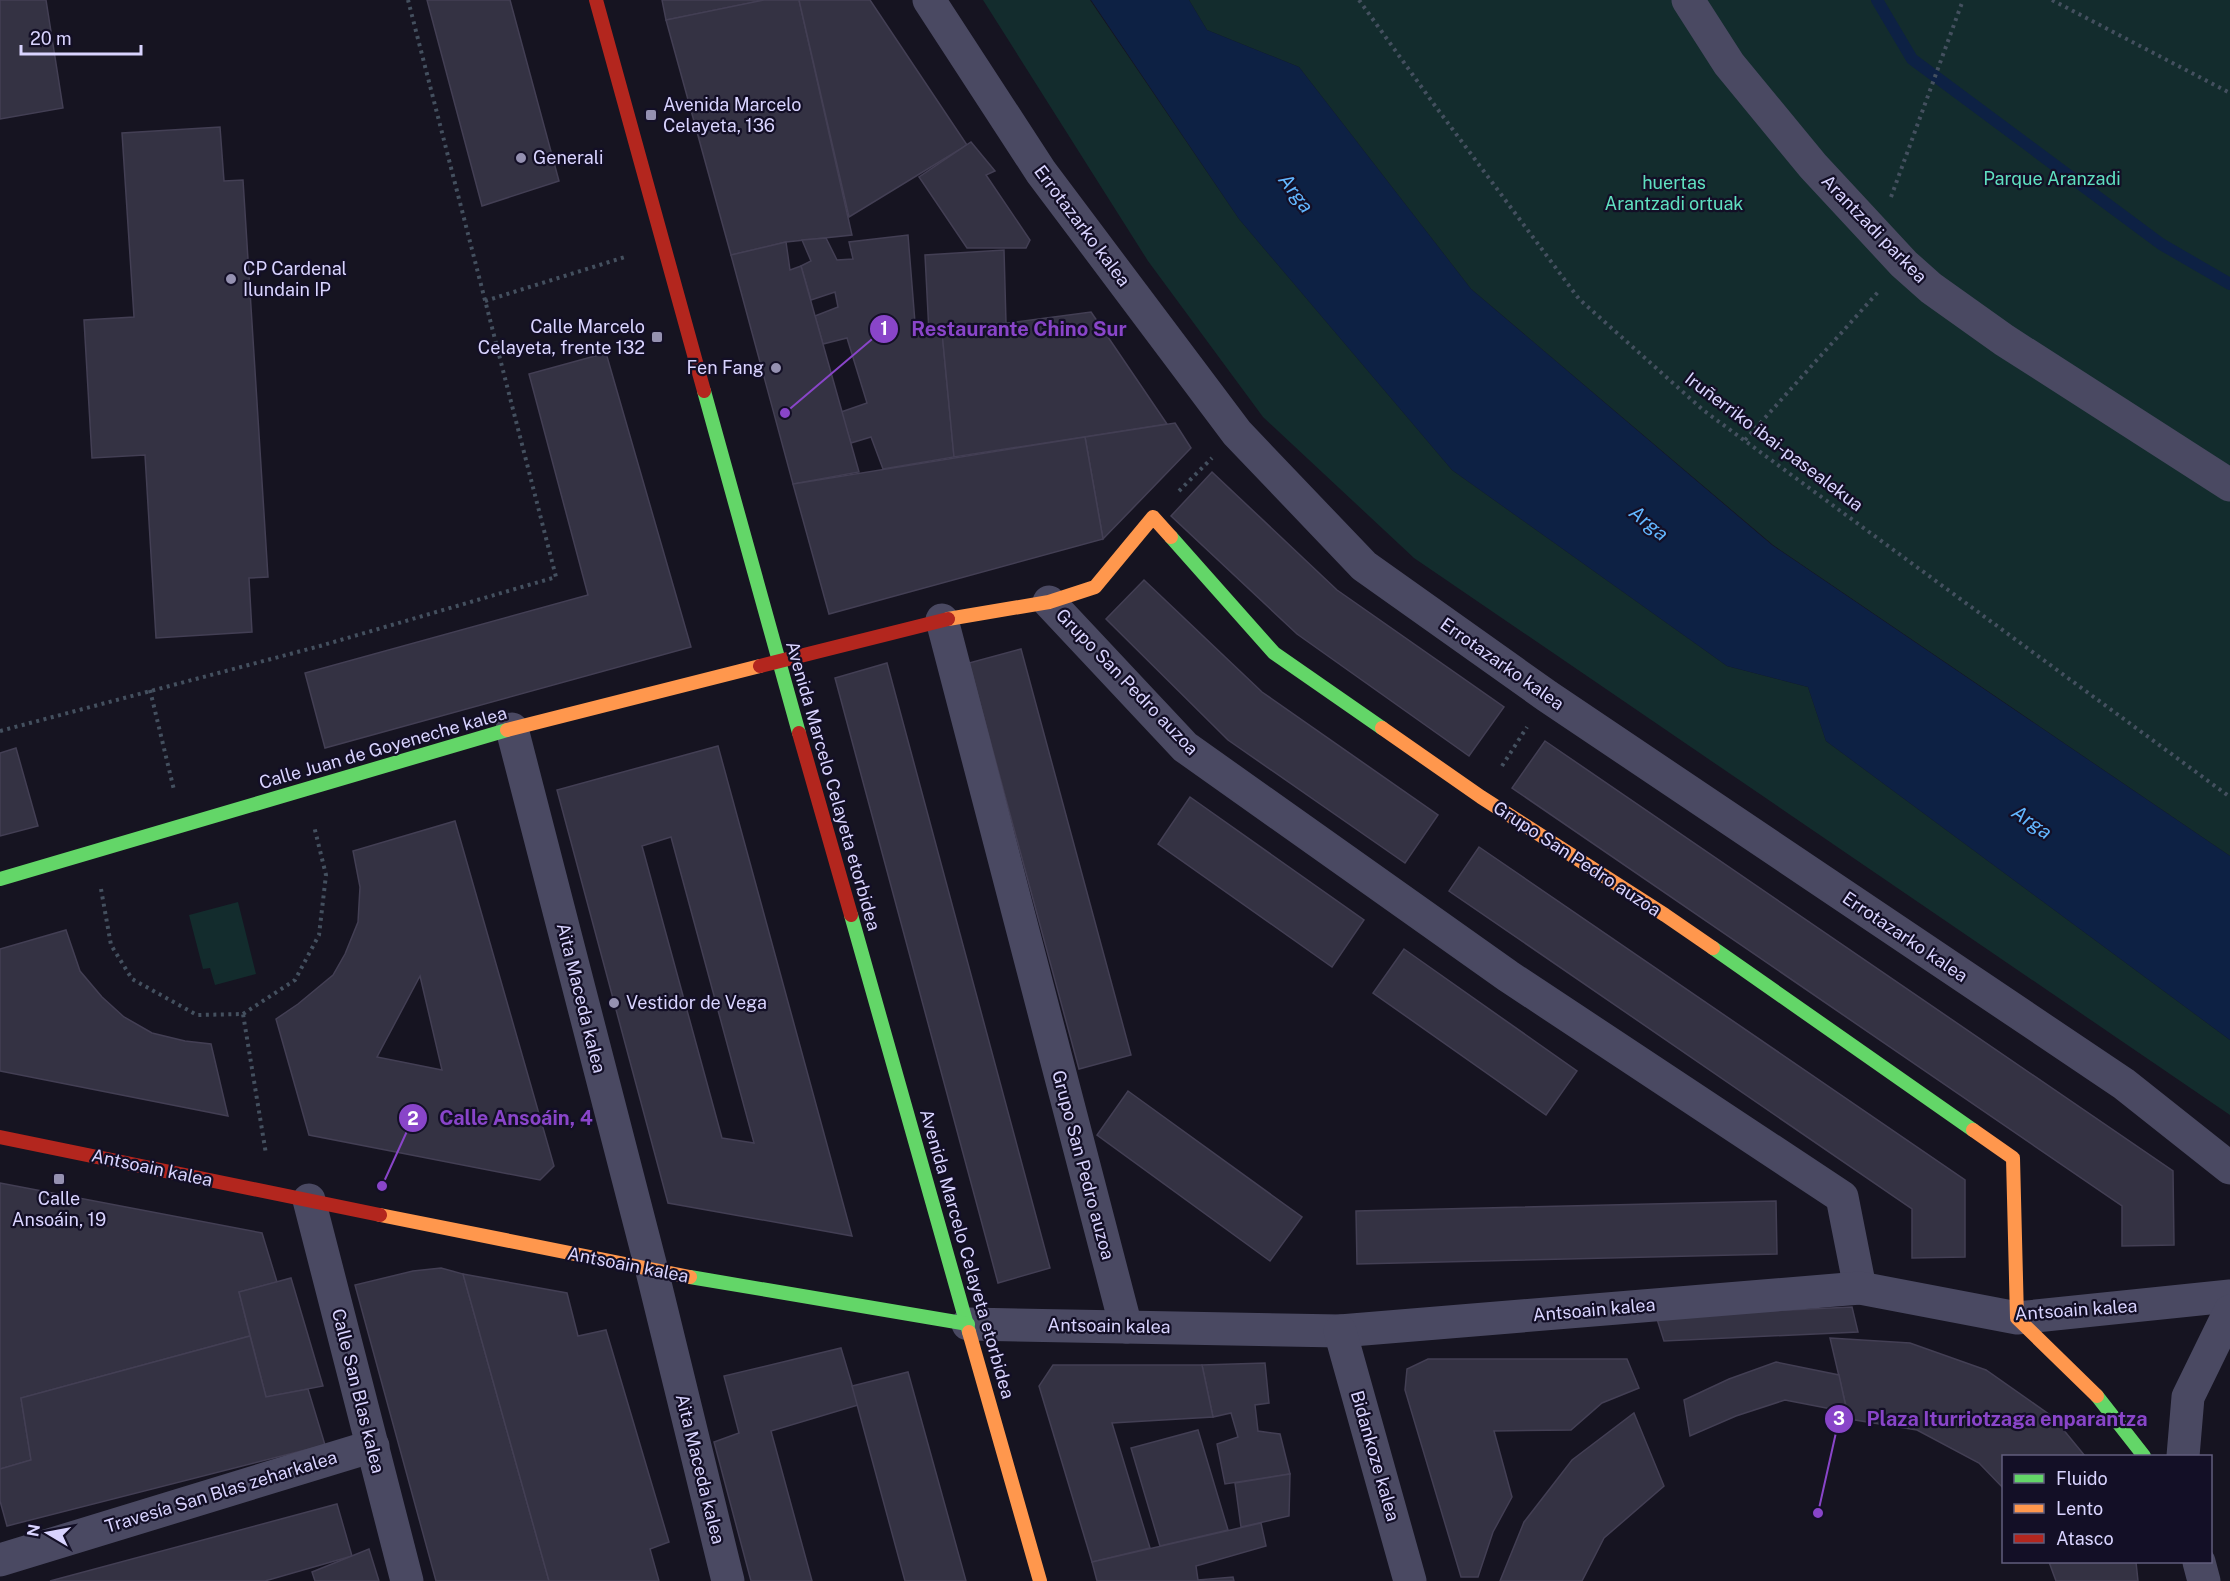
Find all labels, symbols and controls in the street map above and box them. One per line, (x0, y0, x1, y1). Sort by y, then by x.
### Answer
scale bar (21, 18, 141, 56)
text: 20 m (30, 28, 72, 49)
place label: Avenida Marcelo Celayeta, 136 (663, 94, 802, 136)
marker: Avenida Marcelo Celayeta, 136 (644, 108, 658, 122)
place label: Generali (533, 147, 603, 168)
marker: Generali (514, 151, 528, 165)
street label: Errotazarko kalea (1030, 161, 1135, 290)
park label: Parque Aranzadi (1983, 168, 2121, 189)
water label: Arga (1273, 169, 1319, 217)
street label: Arantzadi parkea (1817, 170, 1931, 287)
park label: huertas Arantzadi ortuak (1605, 172, 1743, 214)
place label: CP Cardenal Ilundain IP (243, 258, 347, 300)
marker: CP Cardenal Ilundain IP (224, 272, 238, 286)
callout: Restaurante Chino Sur (869, 310, 1139, 348)
place label: Calle Marcelo Celayeta, frente 132 (478, 316, 645, 358)
text: Restaurante Chino Sur (911, 317, 1127, 341)
text: 1 (880, 318, 888, 339)
marker: Calle Marcelo Celayeta, frente 132 (650, 330, 664, 344)
place label: Fen Fang (687, 357, 764, 378)
marker: Fen Fang (769, 361, 783, 375)
street label: Iruñerriko ibai-pasealekua (1681, 368, 1867, 515)
water label: Arga (1625, 500, 1673, 546)
street label: Grupo San Pedro auzoa (1052, 604, 1203, 759)
street label: Errotazarko kalea (1436, 613, 1568, 714)
street label: Avenida Marcelo Celayeta etorbidea (782, 639, 885, 933)
street label: Calle Juan de Goyeneche kalea (257, 702, 509, 793)
street label: Grupo San Pedro auzoa (1490, 797, 1665, 921)
water label: Arga (2007, 800, 2057, 844)
street label: Errotazarko kalea (1839, 887, 1972, 986)
street label: Aita Maceda kalea (553, 921, 610, 1075)
place label: Vestidor de Vega (626, 992, 767, 1013)
marker: Vestidor de Vega (607, 996, 621, 1010)
street label: Grupo San Pedro auzoa (1048, 1068, 1119, 1262)
callout: Calle Ansoáin, 4 (398, 1099, 605, 1137)
text: Calle Ansoáin, 4 (439, 1106, 593, 1130)
street label: Avenida Marcelo Celayeta etorbidea (916, 1107, 1019, 1401)
text: 2 (407, 1108, 419, 1129)
street label: Antsoain kalea (90, 1144, 214, 1191)
marker: Calle Ansoáin, 19 (52, 1172, 66, 1186)
place label: Calle Ansoáin, 19 (12, 1188, 106, 1230)
street label: Antsoain kalea (566, 1242, 690, 1287)
street label: Antsoain kalea (1532, 1294, 1656, 1325)
street label: Antsoain kalea (2014, 1295, 2138, 1324)
street label: Calle San Blas kalea (328, 1306, 389, 1475)
street label: Antsoain kalea (1047, 1314, 1171, 1337)
street label: Bidankoze kalea (1347, 1388, 1404, 1524)
street label: Aita Maceda kalea (672, 1392, 729, 1546)
callout: Plaza Iturriotzaga enparantza (1824, 1400, 2160, 1438)
text: Plaza Iturriotzaga enparantza (1867, 1407, 2148, 1431)
text: 3 (1833, 1408, 1845, 1429)
street label: Travesía San Blas zeharkalea (102, 1446, 339, 1537)
legend (2002, 1455, 2212, 1563)
text: Fluido (2056, 1468, 2108, 1489)
text: Lento (2056, 1498, 2103, 1519)
north arrow (18, 1503, 78, 1563)
text: N (23, 1523, 44, 1538)
text: Atasco (2056, 1528, 2114, 1549)

